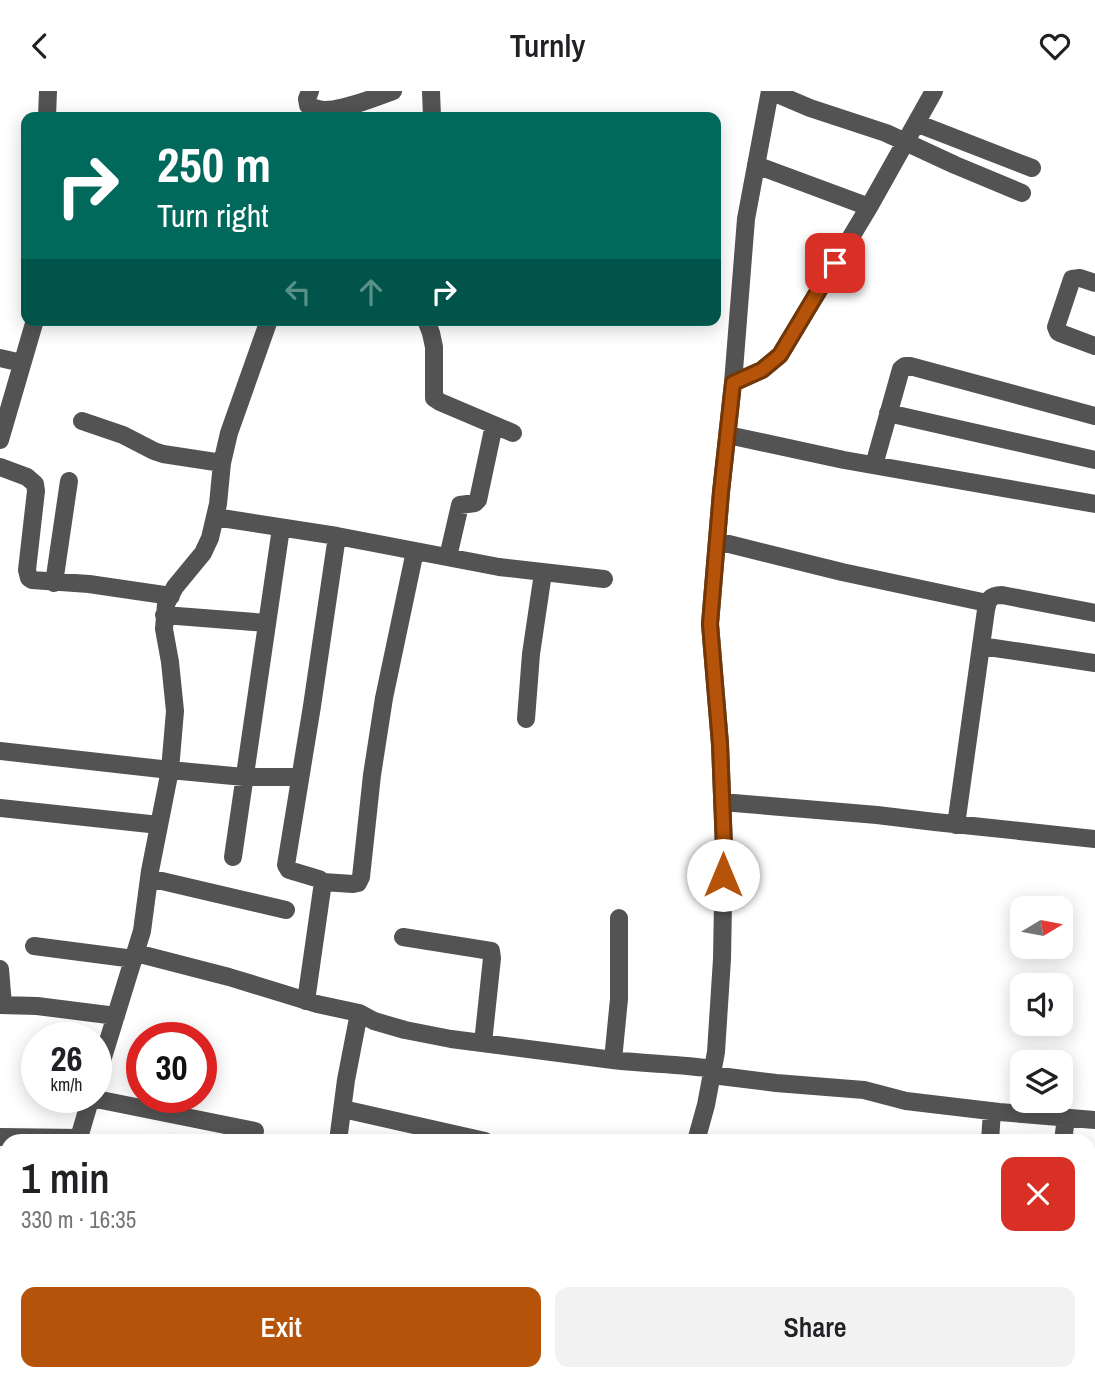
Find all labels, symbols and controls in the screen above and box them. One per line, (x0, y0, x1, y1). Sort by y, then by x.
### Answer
text: Turnly (510, 24, 585, 67)
icon: back (21, 27, 59, 65)
icon: heart (1036, 27, 1074, 65)
text: 250 m (157, 131, 271, 197)
icon: right (42, 140, 133, 231)
text: Turn right (157, 194, 269, 237)
pin (805, 233, 865, 293)
icon: arrive (816, 244, 854, 282)
icon: left (279, 273, 317, 311)
icon: ahead (352, 273, 390, 311)
icon: right (425, 273, 463, 311)
position arrow (686, 838, 760, 912)
north arrow (1010, 896, 1073, 959)
map controls (1010, 896, 1073, 1113)
button: sound (1010, 973, 1073, 1036)
speed limit sign: 30 (126, 1022, 217, 1113)
text: 26 (51, 1035, 82, 1082)
button: layers (1010, 1050, 1073, 1113)
text: km/h (51, 1072, 83, 1097)
text: 1 min (21, 1150, 110, 1206)
button: close (1001, 1157, 1075, 1231)
text: 330 m · 16:35 (21, 1204, 136, 1235)
button: Exit (21, 1287, 541, 1367)
button: Share (555, 1287, 1075, 1367)

